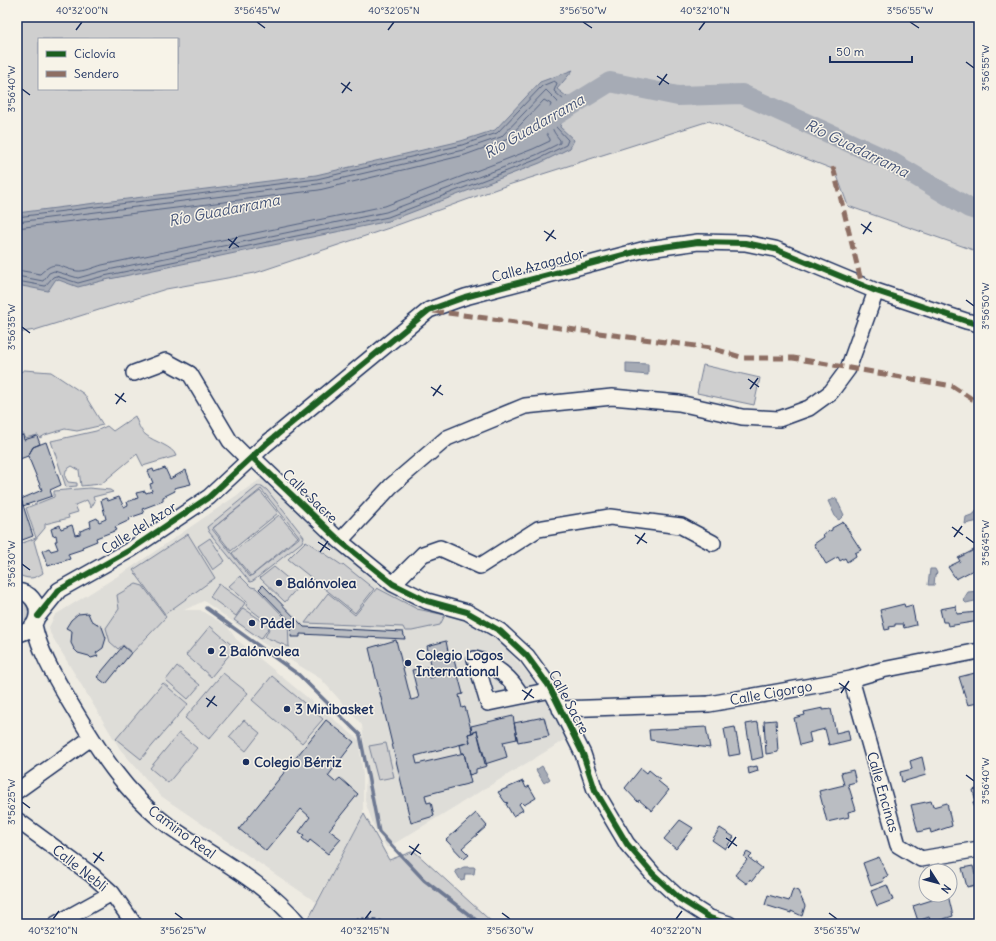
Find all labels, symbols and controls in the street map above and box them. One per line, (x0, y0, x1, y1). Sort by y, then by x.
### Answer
text: 40°32'00"N (56, 4, 108, 17)
text: 3°56'45"W (234, 4, 280, 17)
text: 40°32'05"N (368, 4, 420, 17)
text: 3°56'50"W (559, 4, 607, 17)
text: 40°32'10"N (680, 4, 730, 17)
text: 3°56'55"W (887, 4, 933, 17)
legend (38, 38, 178, 90)
scale bar (830, 38, 912, 64)
text: 50 m (836, 44, 865, 59)
text: 3°56'55"W (979, 45, 992, 91)
text: Ciclovía (74, 46, 116, 61)
text: 3°56'40"W (5, 65, 18, 113)
text: Sendero (74, 66, 119, 81)
water label: Río Guadarrama (480, 89, 589, 162)
water label: Río Guadarrama (802, 115, 913, 182)
water label: Río Guadarrama (167, 190, 283, 230)
street label: Calle Azagador (490, 244, 587, 286)
text: 3°56'50"W (979, 282, 992, 330)
text: 3°56'35"W (5, 304, 18, 350)
street label: Calle Sacre (279, 465, 341, 527)
street label: Calle del Azor (98, 498, 180, 558)
text: 3°56'45"W (979, 520, 992, 566)
text: 3°56'30"W (5, 540, 18, 588)
place label: Balónvolea (287, 574, 357, 592)
marker: Balónvolea (274, 578, 284, 588)
place label: Pádel (260, 614, 295, 632)
marker: Pádel (247, 618, 257, 628)
place label: 2 Balónvolea (219, 642, 300, 660)
marker: 2 Balónvolea (206, 646, 216, 656)
place label: Colegio Logos International (416, 646, 504, 680)
marker: Colegio Logos International (403, 658, 413, 668)
street label: Calle Sacre (545, 667, 593, 737)
street label: Calle Cigorgo (728, 677, 814, 709)
place label: 3 Minibasket (295, 700, 374, 718)
marker: 3 Minibasket (282, 704, 292, 714)
street label: Calle Encinas (863, 750, 903, 834)
place label: Colegio Bérriz (254, 753, 342, 771)
marker: Colegio Bérriz (241, 757, 251, 767)
text: 3°56'40"W (979, 757, 992, 805)
text: 3°56'25"W (5, 779, 18, 825)
street label: Camino Real (145, 801, 219, 863)
street label: Calle Nebli (49, 841, 111, 895)
north arrow (918, 863, 958, 903)
text: N (938, 882, 954, 896)
text: 40°32'10"N (28, 924, 78, 937)
text: 3°56'25"W (160, 924, 206, 937)
text: 40°32'15"N (341, 924, 389, 937)
text: 3°56'30"W (486, 924, 534, 937)
text: 40°32'20"N (650, 924, 702, 937)
text: 3°56'35"W (814, 924, 860, 937)

